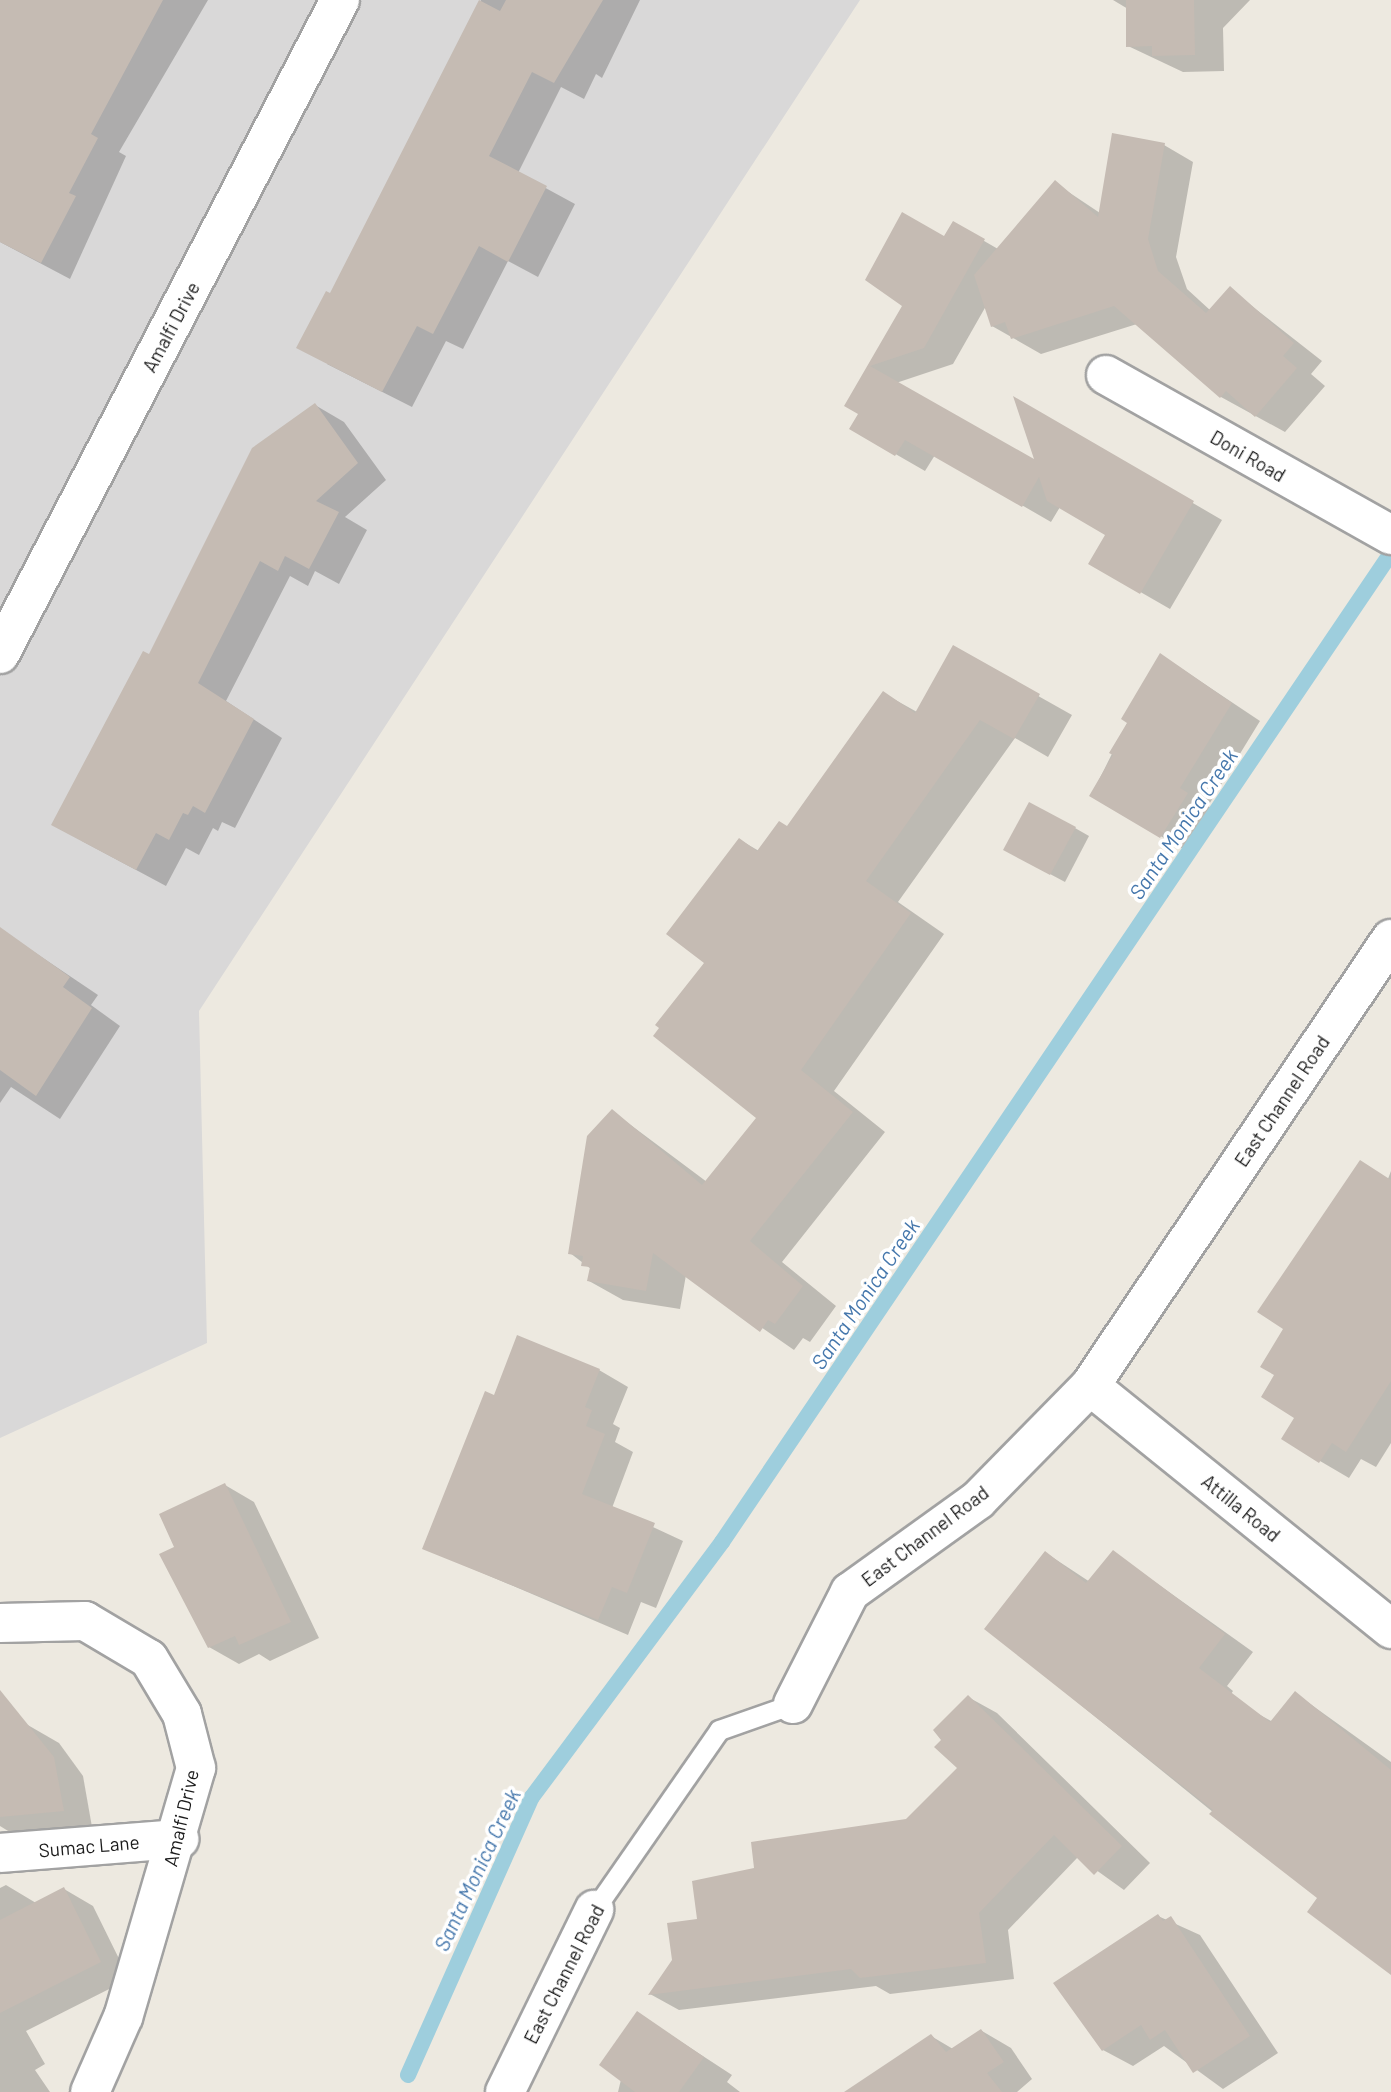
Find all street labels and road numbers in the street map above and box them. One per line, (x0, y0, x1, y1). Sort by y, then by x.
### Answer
street label: Amalfi Drive (138, 278, 204, 376)
street label: Doni Road (1206, 425, 1290, 487)
street label: East Channel Road (1230, 1031, 1334, 1171)
street label: Attilla Road (1197, 1469, 1285, 1547)
street label: East Channel Road (857, 1481, 993, 1591)
street label: Amalfi Drive (159, 1767, 203, 1869)
street label: Sumac Lane (38, 1830, 140, 1862)
street label: East Channel Road (519, 1901, 609, 2047)

